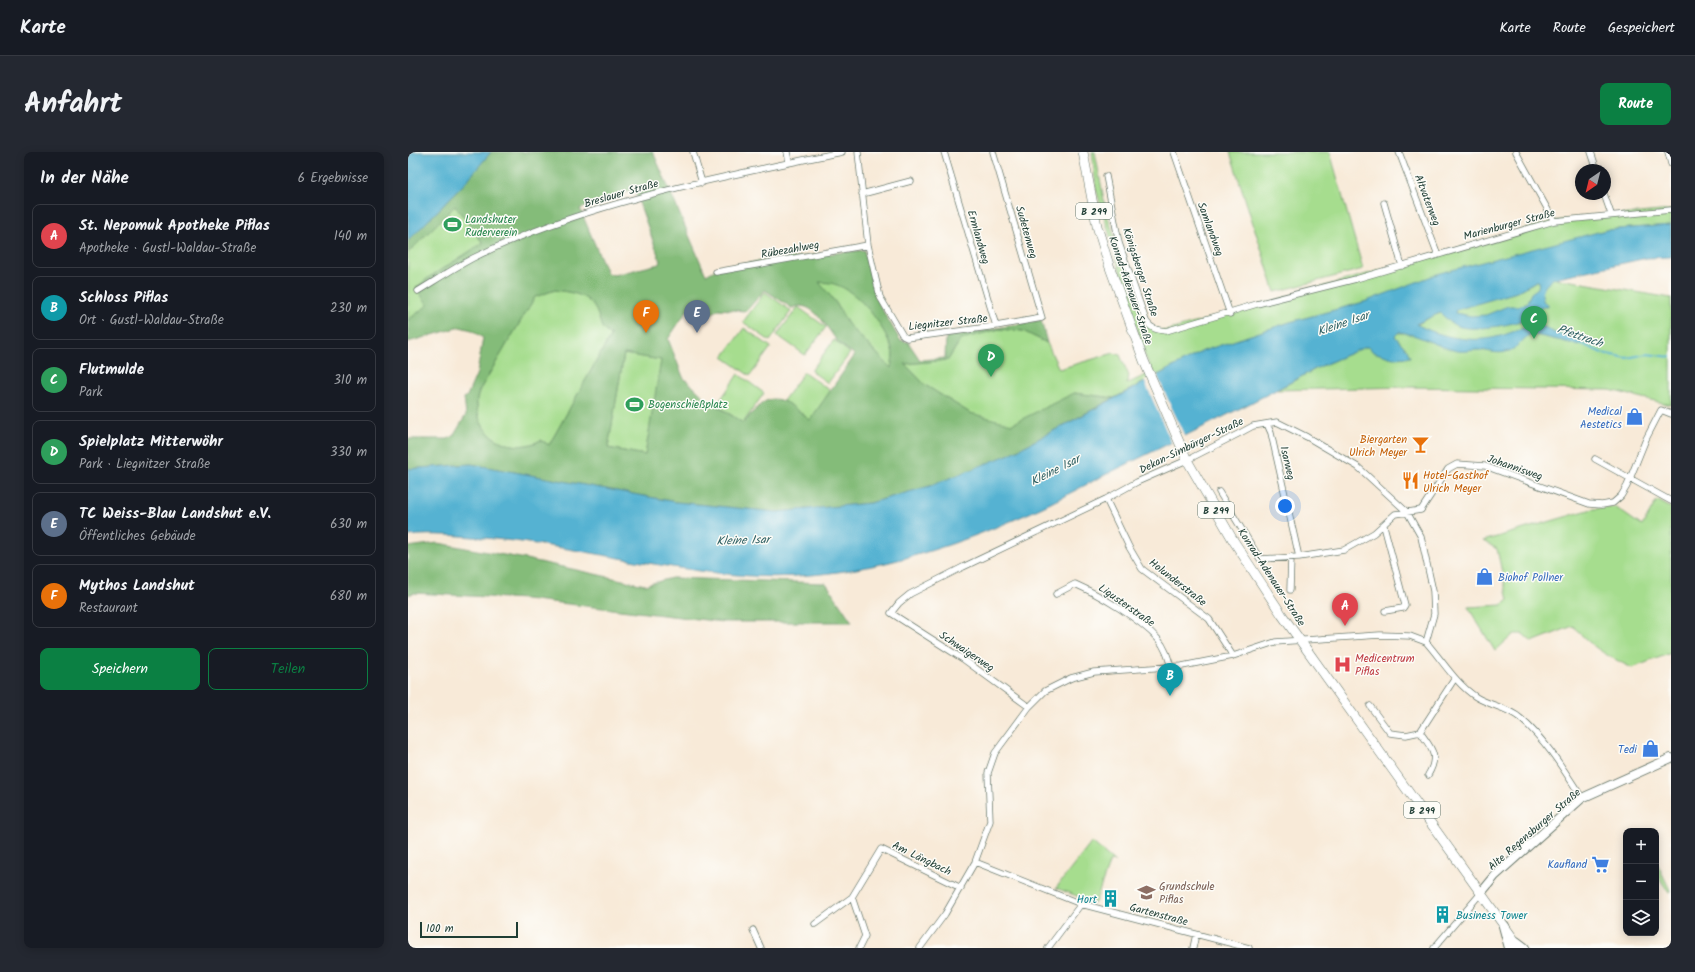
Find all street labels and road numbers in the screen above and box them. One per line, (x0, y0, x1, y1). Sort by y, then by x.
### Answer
street label: Altvaterweg (1409, 172, 1445, 229)
street label: Breslauer Straße (582, 175, 661, 213)
street label: Samlandweg (1192, 200, 1228, 259)
road number: B 299 (1076, 203, 1112, 219)
street label: Sudetenweg (1010, 204, 1042, 261)
street label: Marienburger Straße (1461, 204, 1557, 246)
street label: Ermlandweg (962, 208, 994, 266)
street label: Königsberger Straße (1117, 225, 1163, 319)
street label: Konrad-Adenauer-Straße (1103, 233, 1157, 347)
street label: Rübezahlweg (760, 236, 821, 264)
street label: Liegnitzer Straße (908, 310, 989, 336)
street label: Dekan-Simbürger-Straße (1136, 413, 1247, 479)
street label: Isarweg (1274, 444, 1300, 482)
street label: Johannisweg (1484, 450, 1545, 486)
road number: B 299 (1198, 502, 1234, 518)
street label: Konrad-Adenauer-Straße (1233, 525, 1310, 630)
street label: Holunderstraße (1144, 554, 1210, 611)
street label: Ligusterstraße (1094, 580, 1159, 632)
street label: Schwaigerweg (935, 627, 998, 677)
street label: Alte Regensburger Straße (1484, 784, 1585, 875)
road number: B 299 (1404, 802, 1440, 818)
street label: Am Längbach (889, 837, 954, 881)
street label: Gartenstraße (1128, 899, 1190, 931)

